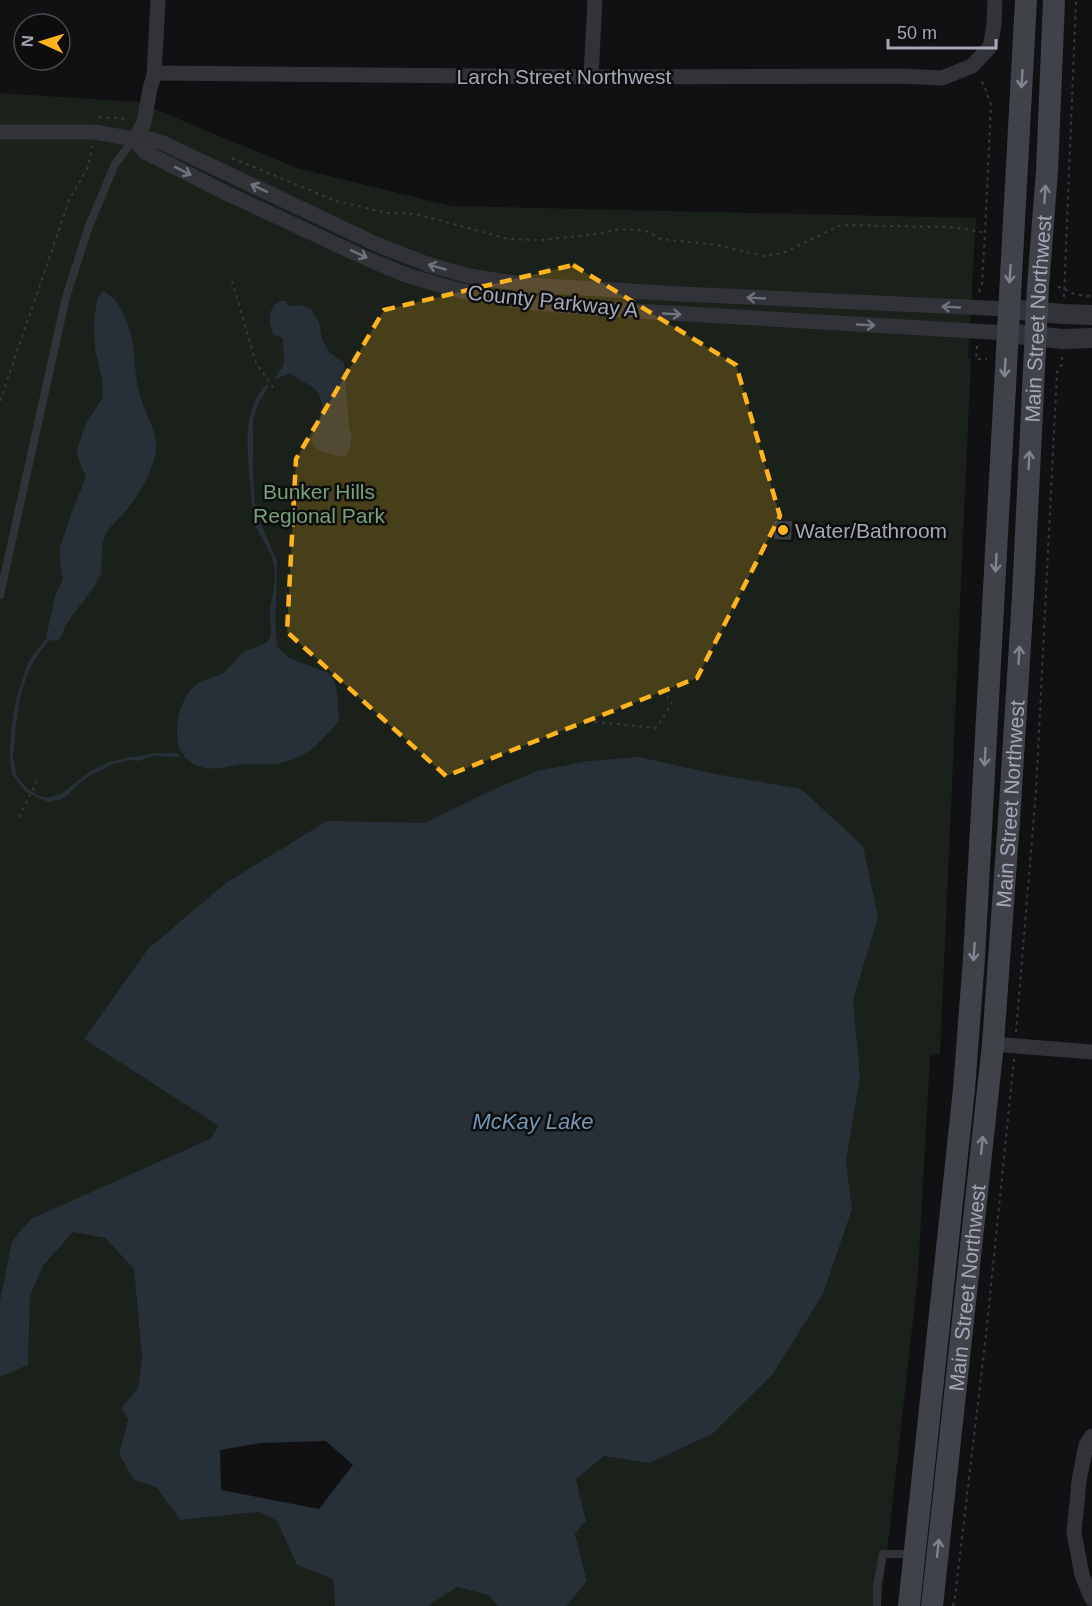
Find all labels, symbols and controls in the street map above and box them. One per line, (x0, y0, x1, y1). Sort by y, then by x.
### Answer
north arrow (12, 12, 72, 72)
scale bar (888, 12, 996, 50)
text: 50 m (897, 23, 937, 43)
text: N (19, 35, 36, 47)
street label: Larch Street Northwest (457, 65, 672, 88)
one-way arrow (1017, 69, 1028, 89)
one-way arrow (173, 165, 191, 177)
one-way arrow (250, 182, 268, 194)
one-way arrow (1040, 185, 1051, 205)
street label: Main Street Northwest (1020, 214, 1055, 423)
one-way arrow (349, 249, 367, 261)
one-way arrow (428, 260, 447, 272)
one-way arrow (1004, 264, 1015, 284)
street label: County Parkway A (466, 281, 640, 321)
one-way arrow (746, 292, 766, 303)
one-way arrow (941, 302, 961, 313)
one-way arrow (661, 308, 681, 319)
one-way arrow (856, 320, 876, 331)
one-way arrow (1000, 357, 1011, 377)
one-way arrow (1024, 450, 1035, 470)
park label: Bunker Hills Regional Park (253, 480, 385, 527)
place label: Water/Bathroom (795, 519, 947, 542)
marker: Water/Bathroom (776, 523, 790, 537)
one-way arrow (990, 552, 1001, 572)
one-way arrow (1014, 645, 1025, 665)
street label: Main Street Northwest (991, 699, 1028, 908)
one-way arrow (980, 747, 991, 767)
one-way arrow (969, 942, 980, 961)
water label: McKay Lake (472, 1109, 594, 1134)
one-way arrow (976, 1136, 987, 1156)
street label: Main Street Northwest (944, 1183, 989, 1392)
one-way arrow (933, 1538, 944, 1558)

